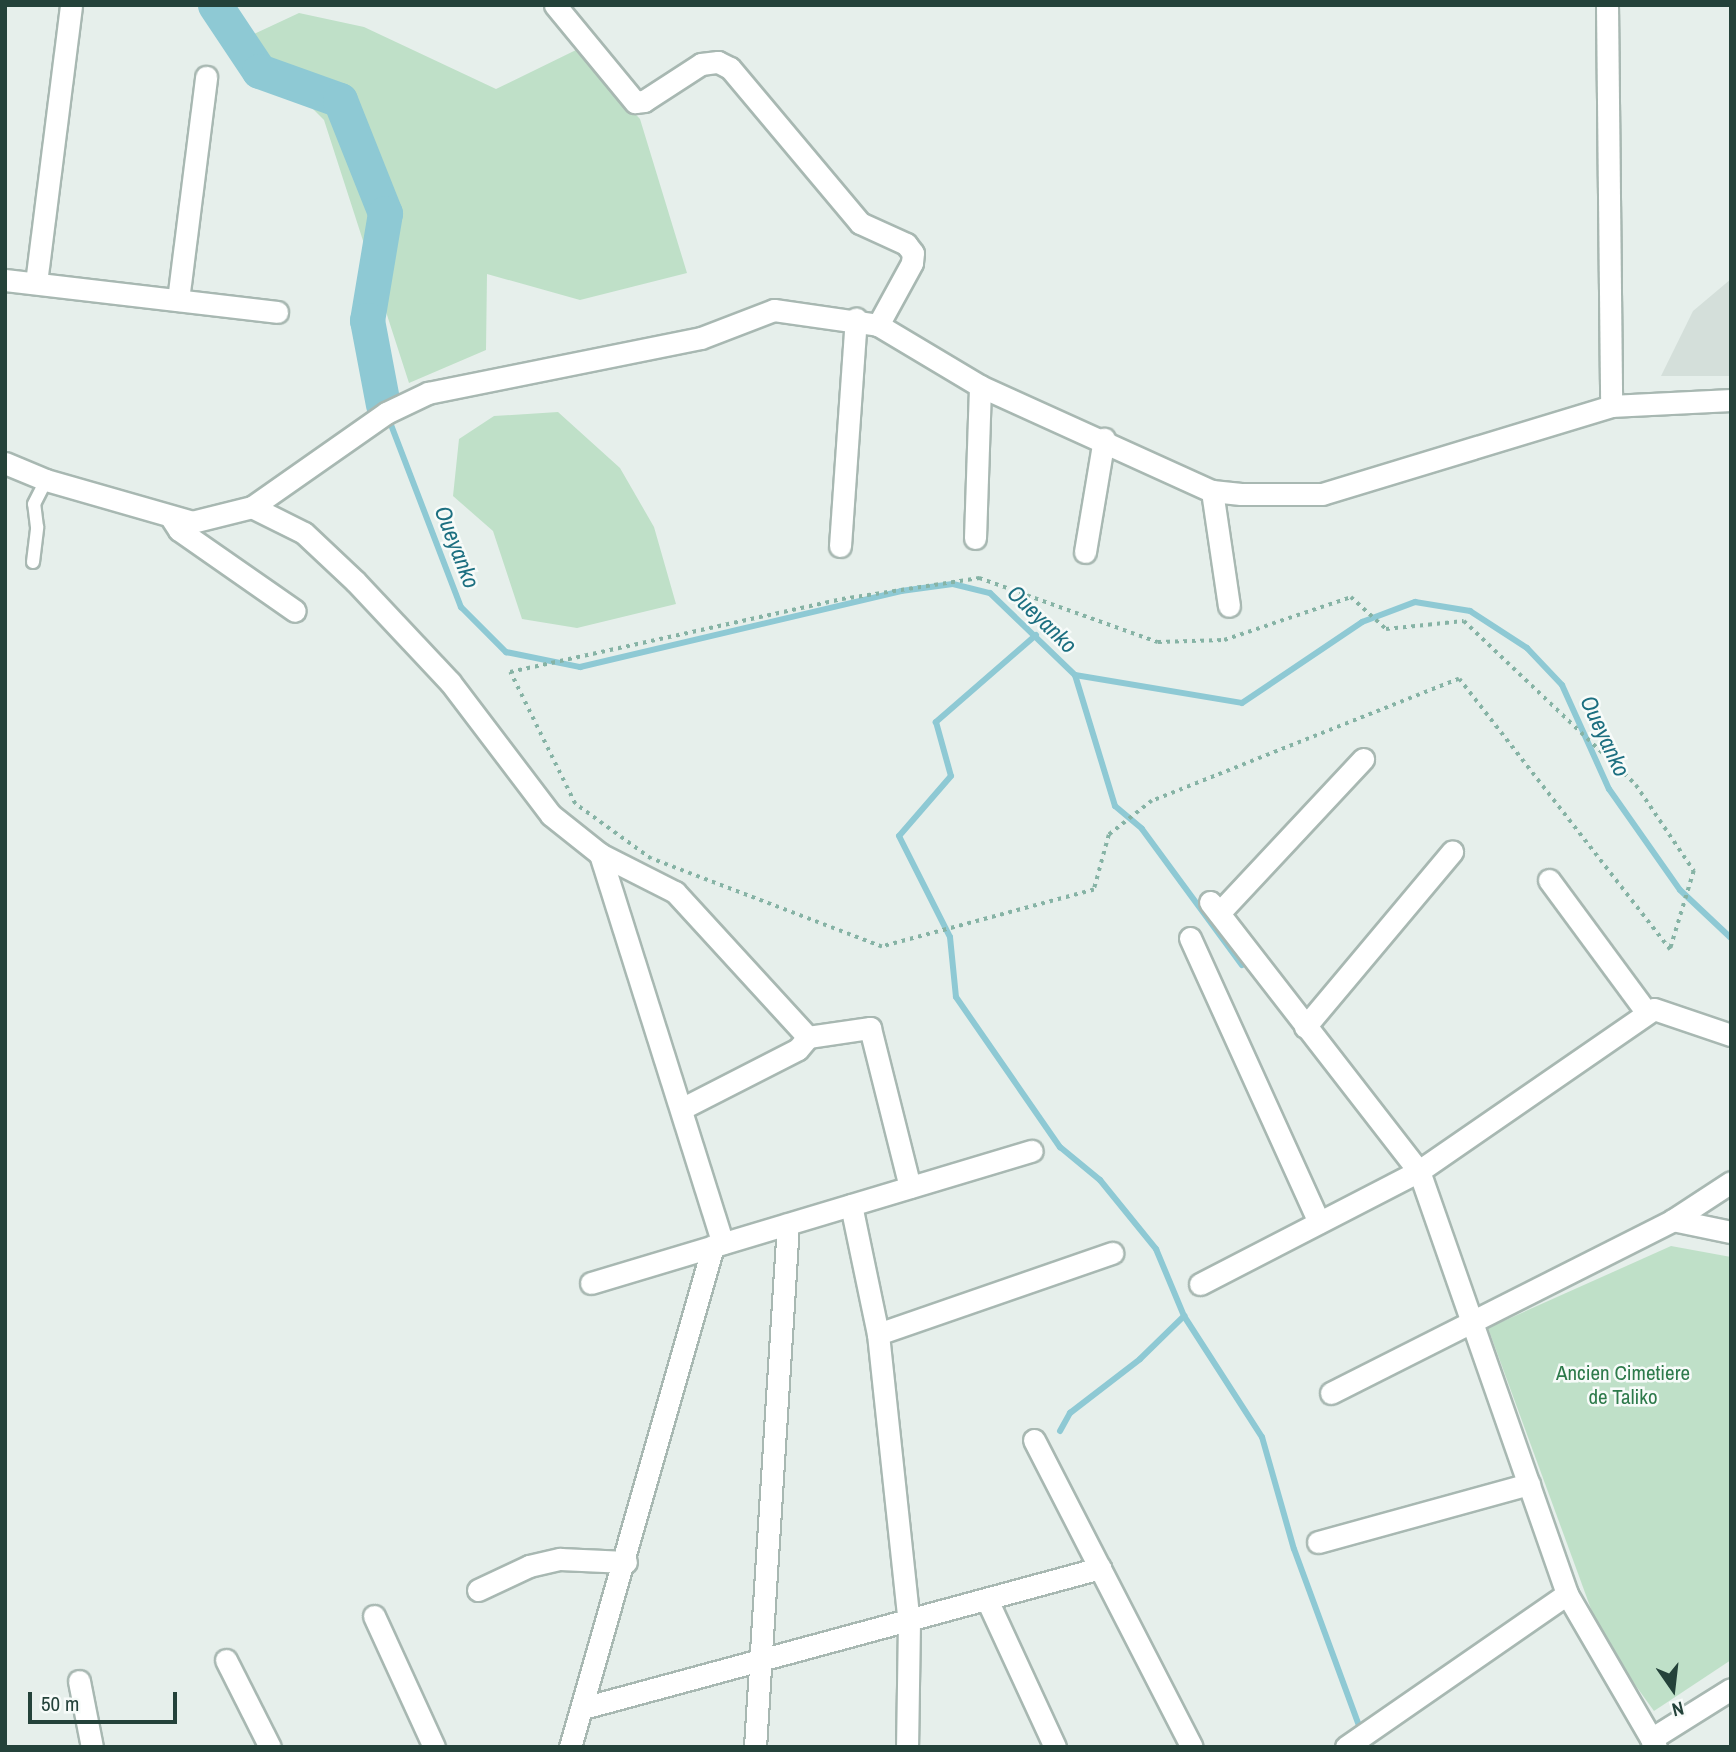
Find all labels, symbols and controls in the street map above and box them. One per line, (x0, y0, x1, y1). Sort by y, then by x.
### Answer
water label: Oueyanko (429, 502, 485, 592)
water label: Oueyanko (1001, 579, 1083, 659)
water label: Oueyanko (1574, 691, 1636, 781)
park label: Ancien Cimetiere de Taliko (1556, 1360, 1690, 1410)
north arrow (1638, 1654, 1708, 1724)
scale bar (32, 1678, 180, 1722)
text: 50 m (41, 1689, 79, 1718)
text: N (1669, 1695, 1687, 1723)

